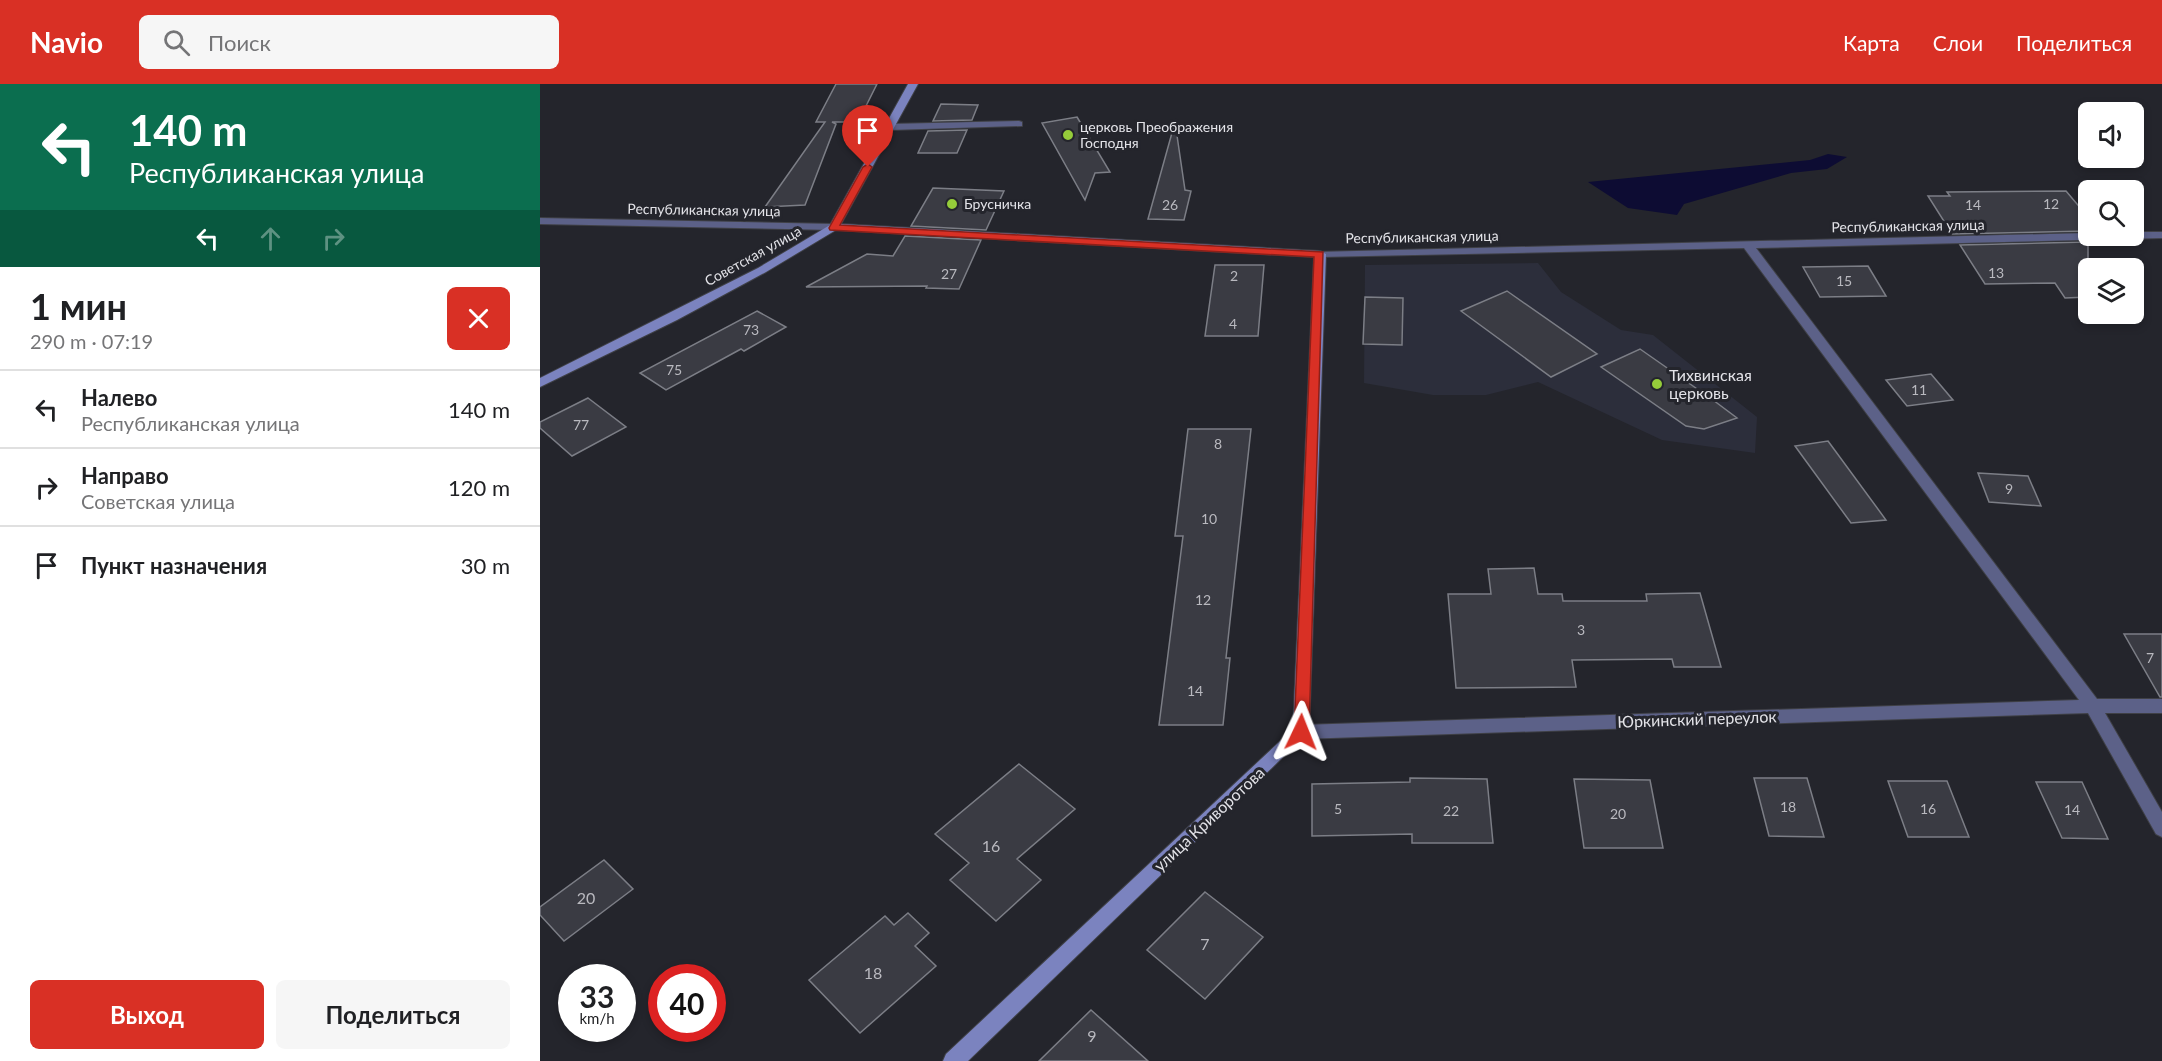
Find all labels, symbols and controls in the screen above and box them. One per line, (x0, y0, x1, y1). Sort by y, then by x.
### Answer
search box (139, 15, 559, 69)
text: Navio (30, 25, 103, 59)
icon: search (160, 26, 193, 59)
text: Поиск (208, 29, 271, 56)
text: Карта (1843, 30, 1900, 55)
text: Слои (1933, 30, 1983, 55)
text: Поделиться (2016, 30, 2132, 55)
map controls (2078, 102, 2144, 324)
button: sound (2078, 102, 2144, 168)
text: 140 m (129, 105, 247, 155)
pin (842, 105, 893, 167)
icon: left (30, 108, 108, 186)
icon: arrive (851, 114, 884, 147)
place label: церковь Преображения Господня (1080, 118, 1233, 151)
marker: церковь Преображения Господня (1061, 128, 1075, 142)
text: Республиканская улица (129, 156, 424, 189)
button: search (2078, 180, 2144, 246)
place label: Брусничка (964, 195, 1031, 212)
house number: 12 (2043, 195, 2059, 212)
house number: 26 (1162, 196, 1178, 213)
house number: 14 (1965, 196, 1981, 213)
marker: Брусничка (945, 197, 959, 211)
street label: Республиканская улица (627, 200, 781, 219)
street label: Республиканская улица (1831, 216, 1985, 235)
icon: left (191, 222, 224, 255)
icon: ahead (254, 222, 287, 255)
icon: right (317, 222, 350, 255)
street label: Советская улица (701, 222, 804, 289)
street label: Республиканская улица (1345, 227, 1499, 246)
button: layers (2078, 258, 2144, 324)
house number: 13 (1988, 264, 2004, 281)
house number: 27 (941, 265, 957, 282)
house number: 2 (1230, 267, 1238, 284)
house number: 15 (1836, 272, 1852, 289)
text: 1 мин (30, 284, 127, 328)
button: close (447, 287, 510, 350)
house number: 4 (1229, 315, 1237, 332)
house number: 73 (743, 321, 759, 338)
text: 290 m · 07:19 (30, 329, 153, 353)
house number: 75 (666, 361, 682, 378)
place label: Тихвинская церковь (1669, 365, 1752, 402)
marker: Тихвинская церковь (1650, 377, 1664, 391)
house number: 11 (1911, 381, 1927, 398)
text: Налево (81, 384, 157, 411)
icon: left (30, 393, 63, 426)
text: 140 m (448, 396, 510, 423)
text: Республиканская улица (81, 411, 300, 435)
house number: 77 (573, 416, 589, 433)
house number: 8 (1214, 435, 1222, 452)
text: Направо (81, 462, 169, 489)
icon: right (30, 471, 63, 504)
text: 120 m (448, 474, 510, 501)
house number: 9 (2005, 480, 2013, 497)
text: Советская улица (81, 489, 235, 513)
house number: 10 (1201, 510, 1217, 527)
icon: arrive (30, 549, 63, 582)
text: Пункт назначения (81, 552, 267, 579)
text: 30 m (461, 552, 510, 579)
house number: 12 (1195, 591, 1211, 608)
house number: 3 (1577, 621, 1585, 638)
house number: 7 (2146, 649, 2154, 666)
house number: 14 (1187, 682, 1203, 699)
position arrow (1269, 700, 1333, 764)
street label: Юркинский переулок (1617, 706, 1778, 731)
street label: улица Криворотова (1150, 763, 1268, 875)
house number: 18 (1780, 798, 1796, 815)
house number: 5 (1334, 800, 1342, 817)
house number: 16 (1920, 800, 1936, 817)
house number: 14 (2064, 801, 2080, 818)
house number: 22 (1443, 802, 1459, 819)
house number: 20 (1610, 805, 1626, 822)
house number: 16 (982, 836, 1000, 855)
house number: 20 (577, 888, 595, 907)
house number: 7 (1200, 934, 1210, 953)
house number: 18 (864, 963, 882, 982)
speed limit sign: 40 (648, 964, 726, 1042)
text: 33 (580, 978, 614, 1014)
button: Выход (30, 980, 264, 1049)
button: Поделиться (276, 980, 510, 1049)
text: km/h (579, 1009, 615, 1027)
house number: 9 (1087, 1026, 1097, 1045)

